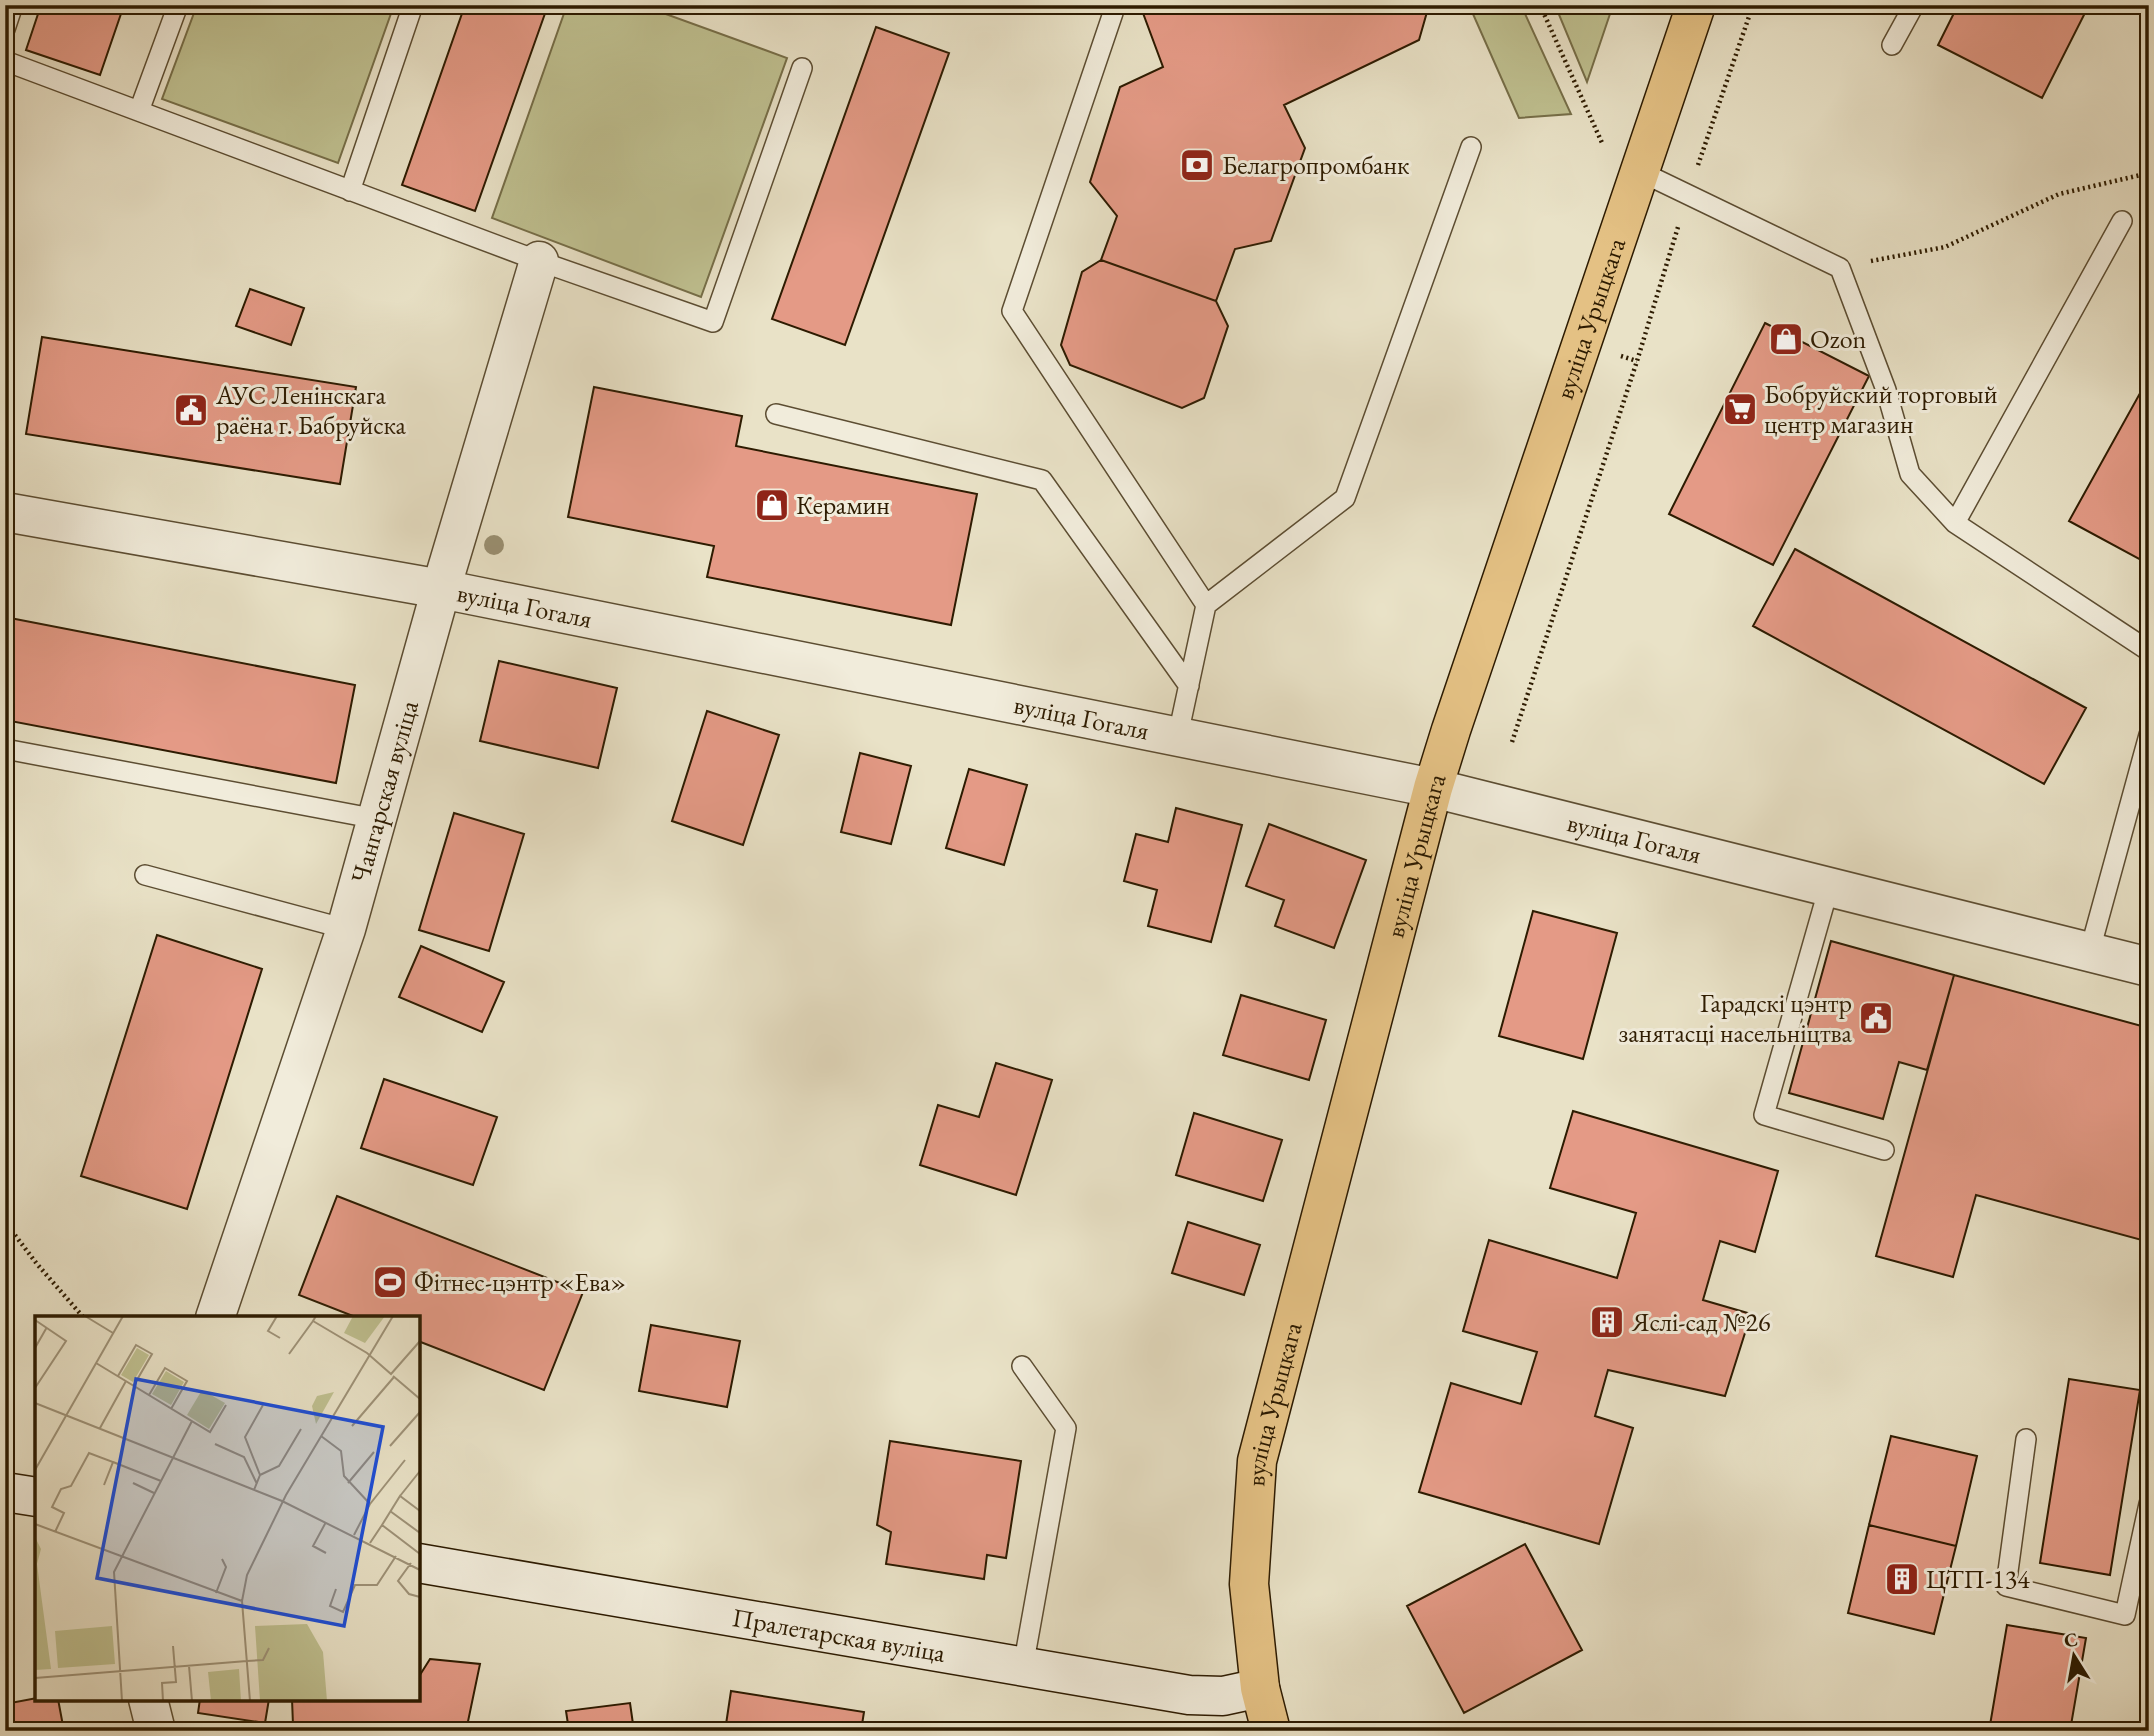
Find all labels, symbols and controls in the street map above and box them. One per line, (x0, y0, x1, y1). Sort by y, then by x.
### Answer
bank icon: Белагропромбанк (1178, 146, 1216, 184)
place label: Белагропромбанк (1222, 148, 1410, 182)
street label: вуліца Урыцкага (1547, 233, 1633, 404)
shop icon: Ozon (1767, 320, 1805, 358)
place label: Ozon (1810, 322, 1867, 356)
place label: Бобруйский торговый центр магазин (1764, 377, 1998, 441)
place label: АУС Ленінскага раёна г. Бабруйска (215, 378, 407, 442)
supermarket icon: Бобруйский торговый центр магазин (1721, 390, 1759, 428)
public building icon: АУС Ленінскага раёна г. Бабруйска (172, 391, 210, 429)
shop icon: Керамин (753, 486, 791, 524)
place label: Керамин (796, 488, 890, 522)
street label: вуліца Гогаля (454, 576, 595, 636)
street label: вуліца Гогаля (1011, 687, 1152, 748)
street label: Чангарская вуліца (343, 696, 426, 887)
street label: вуліца Урыцкага (1378, 769, 1454, 941)
street label: вуліца Гогаля (1564, 805, 1705, 871)
place label: Гарадскі цэнтр занятасці насельніцтва (1618, 986, 1853, 1050)
public building icon: Гарадскі цэнтр занятасці насельніцтва (1857, 999, 1895, 1037)
sports icon: Фітнес-цэнтр «Ева» (371, 1263, 409, 1301)
place label: Фітнес-цэнтр «Ева» (414, 1265, 626, 1299)
building icon: Яслі-сад №26 (1588, 1303, 1626, 1341)
place label: Яслі-сад №26 (1631, 1305, 1770, 1339)
inset map (35, 1316, 420, 1701)
street label: вуліца Урыцкага (1238, 1318, 1310, 1487)
building icon: ЦТП-134 (1883, 1560, 1921, 1598)
place label: ЦТП-134 (1926, 1562, 2030, 1596)
street label: Пралетарская вуліца (730, 1600, 949, 1670)
north arrow (2038, 1620, 2108, 1690)
text: С (2062, 1626, 2080, 1653)

